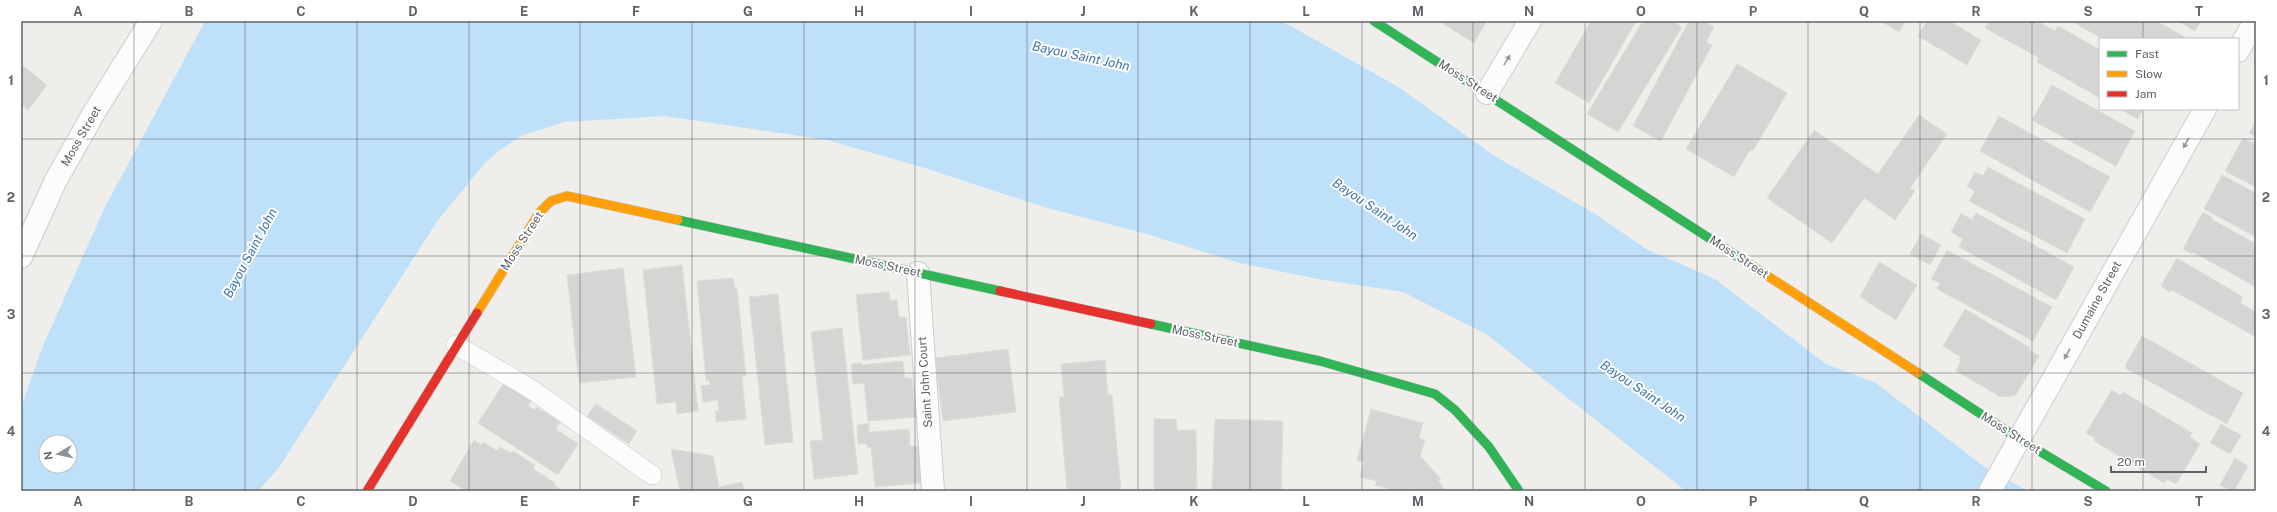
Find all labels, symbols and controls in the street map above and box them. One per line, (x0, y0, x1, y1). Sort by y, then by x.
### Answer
text: A (73, 4, 83, 19)
text: B (185, 4, 194, 19)
text: C (296, 4, 306, 19)
text: D (408, 4, 418, 19)
text: E (520, 4, 528, 19)
text: F (632, 4, 640, 19)
text: G (743, 4, 753, 19)
text: H (854, 4, 864, 19)
text: I (969, 4, 973, 19)
text: J (1080, 4, 1086, 19)
text: K (1189, 4, 1199, 19)
text: L (1302, 4, 1310, 19)
text: M (1412, 4, 1424, 19)
text: N (1524, 4, 1534, 19)
text: O (1636, 4, 1646, 19)
text: P (1749, 4, 1758, 19)
text: Q (1859, 4, 1869, 19)
text: R (1971, 4, 1981, 19)
text: S (2084, 4, 2093, 19)
text: T (2195, 4, 2203, 19)
water label: Bayou Saint John (1031, 38, 1131, 74)
legend (2099, 38, 2239, 110)
text: Fast (2135, 47, 2160, 61)
one-way arrow (1503, 54, 1510, 66)
street label: Moss Street (1436, 57, 1500, 105)
text: Slow (2135, 67, 2163, 81)
text: 1 (8, 73, 14, 88)
text: 1 (2263, 73, 2269, 88)
text: Jam (2135, 87, 2157, 101)
street label: Moss Street (58, 103, 104, 169)
one-way arrow (2183, 137, 2190, 149)
water label: Bayou Saint John (1330, 175, 1420, 243)
text: 2 (7, 190, 15, 205)
text: 2 (2262, 190, 2270, 205)
water label: Bayou Saint John (220, 206, 280, 300)
street label: Moss Street (498, 209, 546, 273)
street label: Moss Street (1707, 233, 1771, 281)
street label: Moss Street (854, 252, 923, 280)
street label: Dumaine Street (2070, 258, 2124, 341)
text: 3 (7, 307, 16, 322)
text: 3 (2262, 307, 2271, 322)
street label: Moss Street (1171, 322, 1240, 350)
street label: Saint John Court (915, 336, 935, 428)
one-way arrow (2064, 348, 2071, 360)
water label: Bayou Saint John (1598, 357, 1688, 425)
street label: Moss Street (1979, 409, 2044, 457)
text: 4 (7, 424, 16, 439)
text: 4 (2262, 424, 2271, 439)
north arrow (38, 434, 78, 474)
scale bar (2111, 448, 2206, 474)
text: N (42, 450, 55, 461)
text: 20 m (2117, 455, 2145, 469)
text: A (73, 494, 83, 509)
text: B (185, 494, 194, 509)
text: C (296, 494, 306, 509)
text: D (408, 494, 418, 509)
text: E (520, 494, 528, 509)
text: F (632, 494, 640, 509)
text: G (743, 494, 753, 509)
text: H (854, 494, 864, 509)
text: I (969, 494, 973, 509)
text: J (1080, 494, 1086, 509)
text: K (1189, 494, 1199, 509)
text: L (1302, 494, 1310, 509)
text: M (1412, 494, 1424, 509)
text: N (1524, 494, 1534, 509)
text: O (1636, 494, 1646, 509)
text: P (1749, 494, 1758, 509)
text: Q (1859, 494, 1869, 509)
text: R (1971, 494, 1981, 509)
text: S (2084, 494, 2093, 509)
text: T (2195, 494, 2203, 509)

